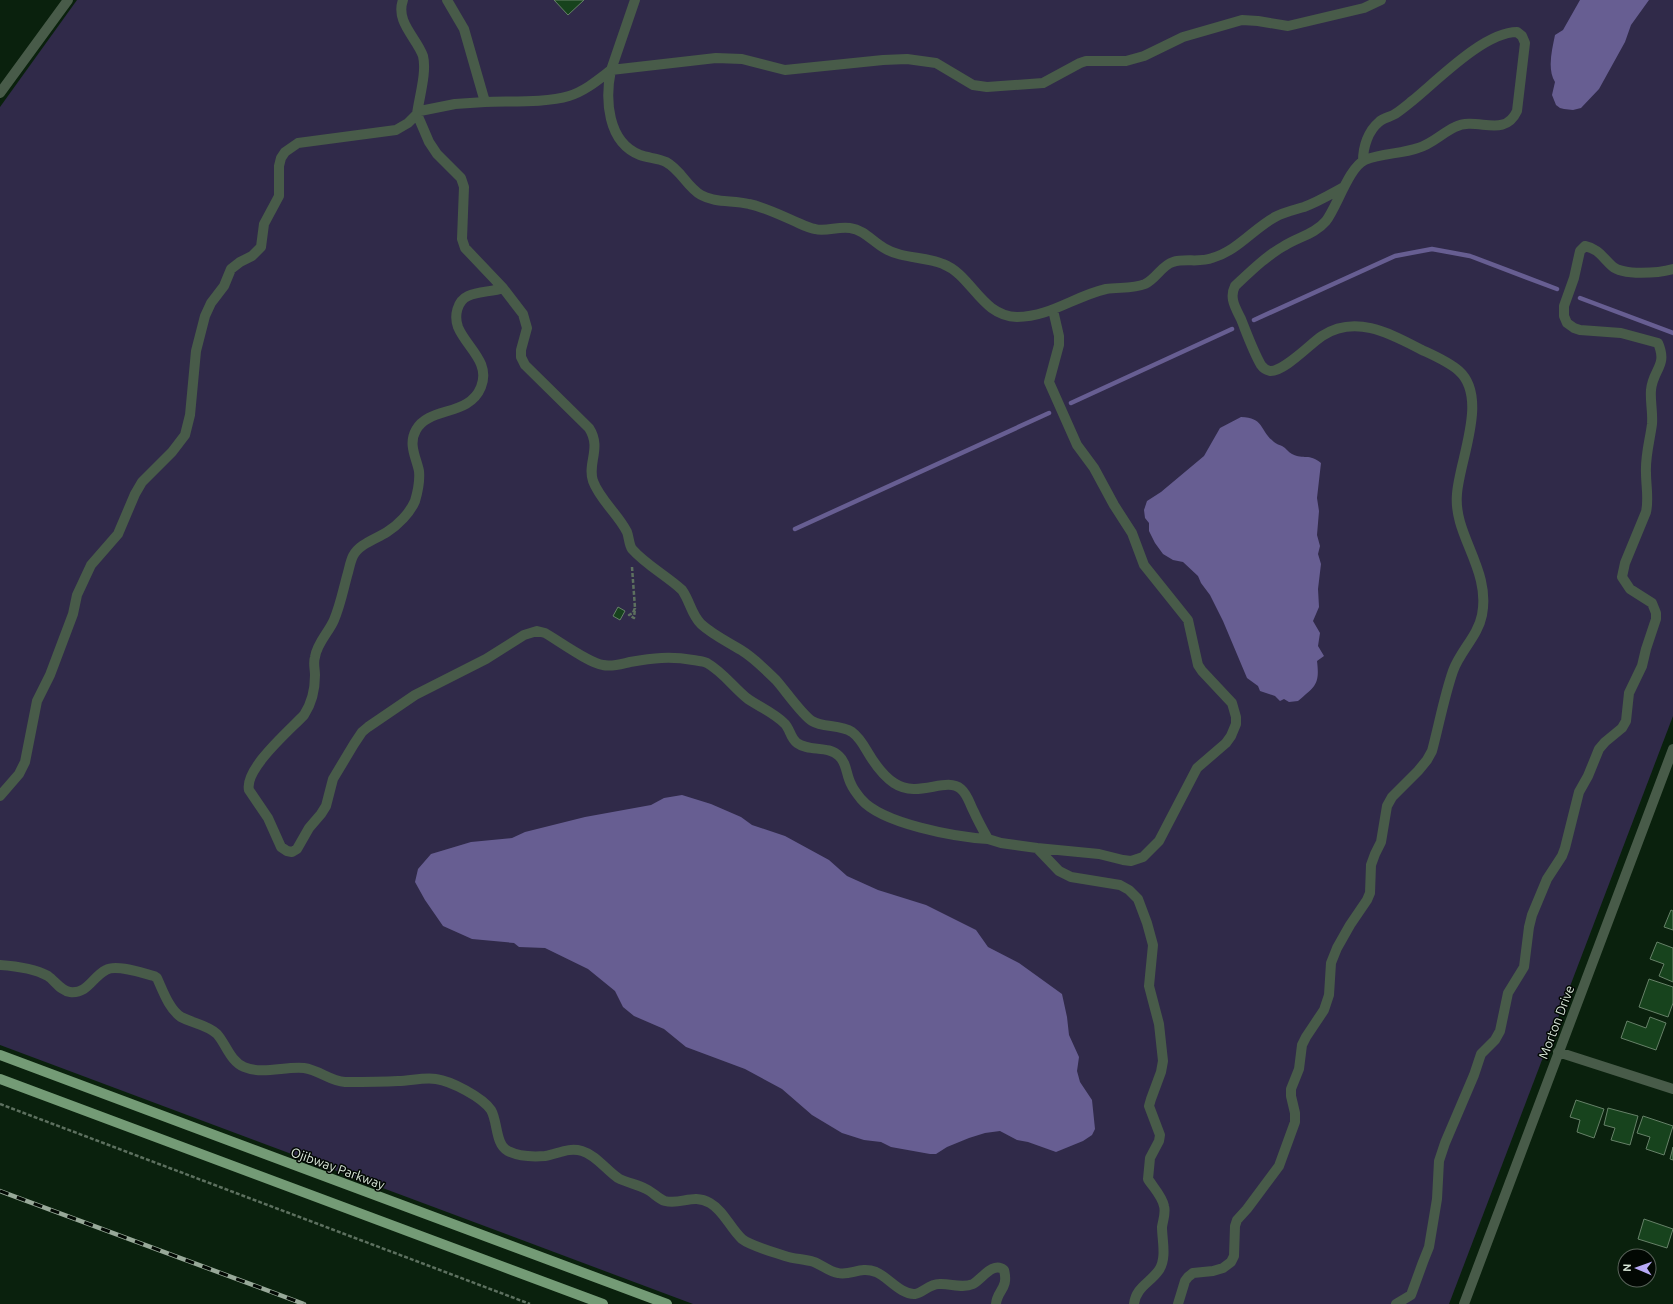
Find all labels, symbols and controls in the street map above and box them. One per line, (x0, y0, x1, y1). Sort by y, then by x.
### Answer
street label: Morton Drive (1536, 983, 1576, 1061)
street label: Ojibway Parkway (289, 1145, 387, 1191)
north arrow (1617, 1248, 1657, 1288)
text: N (1621, 1263, 1633, 1272)

